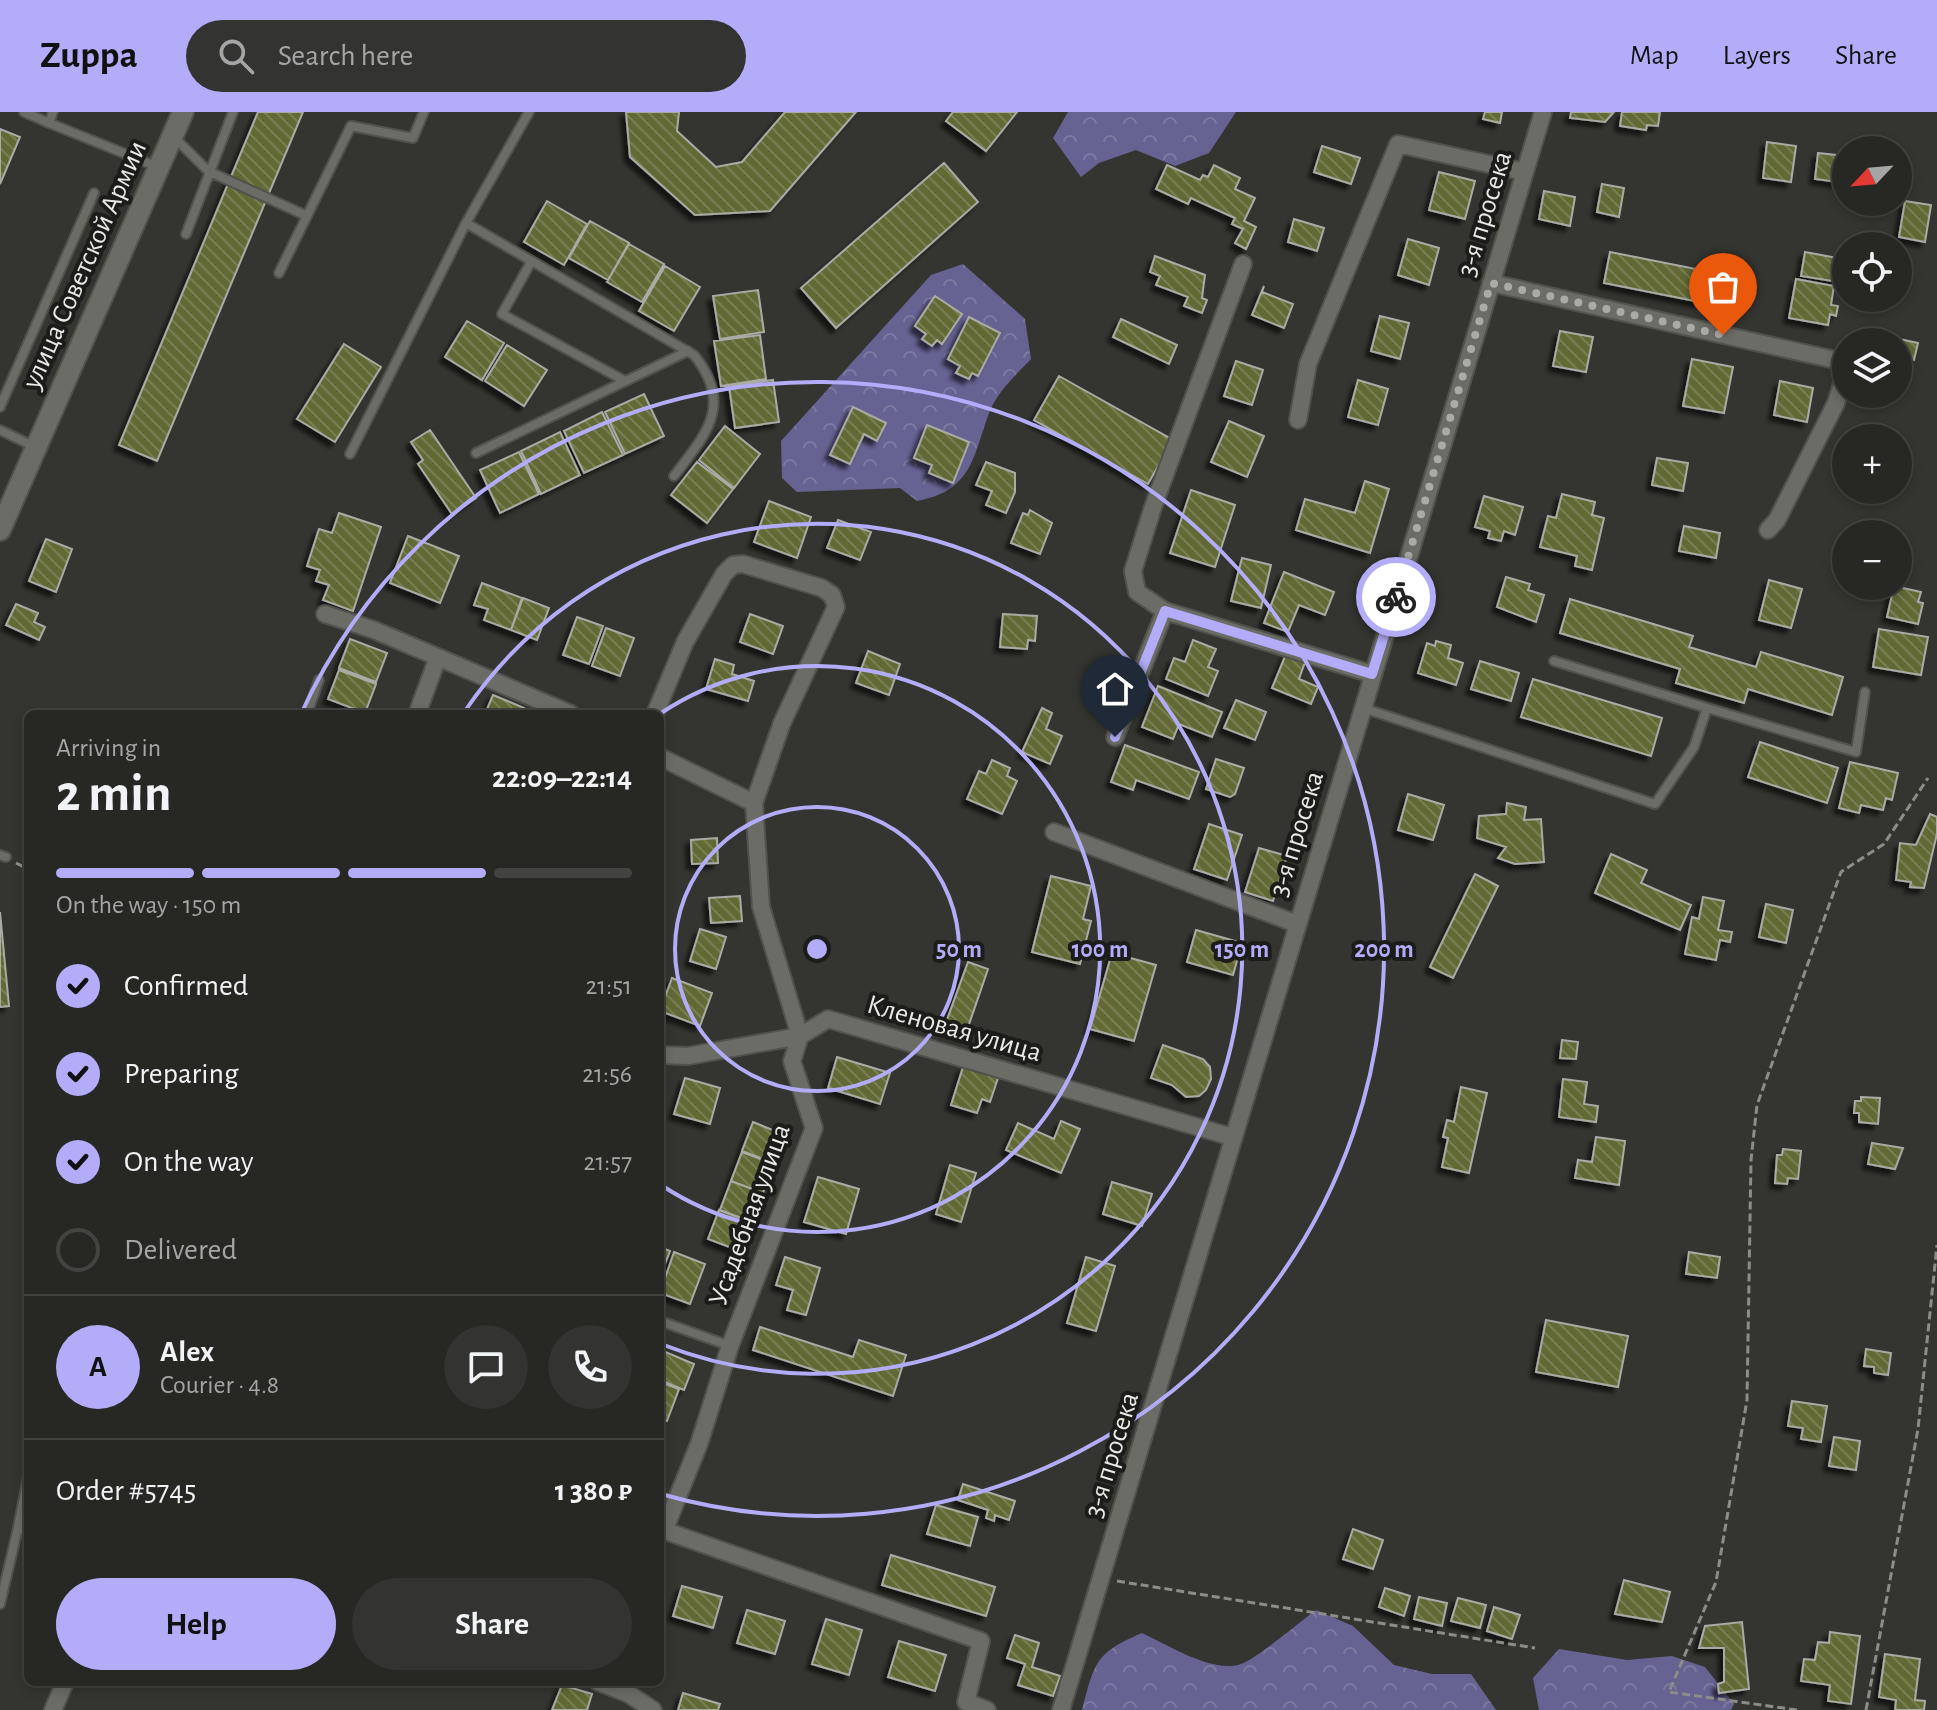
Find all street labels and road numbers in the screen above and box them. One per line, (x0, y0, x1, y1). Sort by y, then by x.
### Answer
street label: улица Советской Армии (17, 137, 152, 394)
street label: 3-я просека (1453, 148, 1517, 280)
street label: 3-я просека (1265, 768, 1329, 900)
street label: Кленовая улица (863, 991, 1045, 1067)
street label: Усадебная улица (704, 1120, 796, 1309)
street label: 3-я просека (1080, 1389, 1144, 1521)

